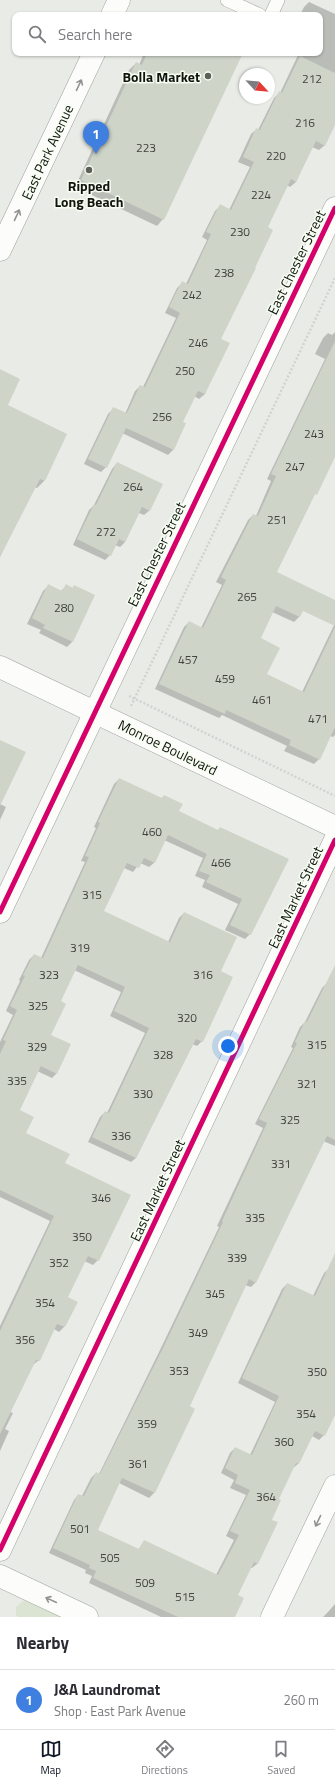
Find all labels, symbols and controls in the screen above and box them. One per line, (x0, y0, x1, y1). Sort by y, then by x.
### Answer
search box (12, 12, 323, 56)
icon: search (26, 23, 48, 45)
text: Search here (58, 23, 132, 46)
place label: Bolla Market (123, 66, 200, 87)
north arrow (239, 68, 275, 104)
house number: 212 (302, 69, 322, 88)
marker: Bolla Market (203, 71, 213, 81)
one-way arrow (76, 79, 83, 91)
street label: East Park Avenue (16, 101, 78, 203)
house number: 216 (295, 113, 315, 132)
pin: 1 (83, 121, 109, 154)
house number: 223 (136, 138, 156, 157)
house number: 220 (266, 146, 286, 165)
marker: Ripped Long Beach (84, 165, 94, 175)
place label: Ripped Long Beach (54, 175, 124, 212)
house number: 224 (251, 185, 271, 204)
street label: East Chester Street (262, 206, 330, 318)
one-way arrow (14, 209, 21, 221)
house number: 230 (230, 222, 250, 241)
house number: 238 (214, 263, 234, 282)
house number: 242 (182, 285, 202, 304)
house number: 246 (188, 333, 208, 352)
house number: 250 (175, 361, 195, 380)
house number: 256 (152, 407, 172, 426)
house number: 243 (304, 424, 324, 443)
house number: 247 (285, 457, 305, 476)
house number: 264 (123, 477, 143, 496)
street label: East Chester Street (122, 498, 190, 610)
house number: 251 (267, 510, 287, 529)
house number: 272 (96, 522, 116, 541)
house number: 265 (237, 587, 257, 606)
house number: 280 (54, 598, 74, 617)
house number: 457 (178, 650, 198, 669)
house number: 459 (215, 669, 235, 688)
house number: 461 (252, 690, 272, 709)
house number: 471 (308, 709, 328, 728)
street label: Monroe Boulevard (115, 714, 221, 780)
house number: 460 (142, 822, 162, 841)
street label: East Market Street (262, 842, 328, 952)
house number: 466 (211, 853, 231, 872)
house number: 315 (82, 885, 102, 904)
house number: 319 (70, 938, 90, 957)
house number: 323 (39, 965, 59, 984)
house number: 316 (193, 965, 213, 984)
house number: 325 (28, 996, 48, 1015)
house number: 320 (177, 1008, 197, 1027)
house number: 315 (307, 1035, 327, 1054)
your location (218, 1036, 238, 1056)
house number: 329 (27, 1037, 47, 1056)
house number: 328 (153, 1045, 173, 1064)
house number: 335 (7, 1071, 27, 1090)
house number: 321 (297, 1074, 317, 1093)
house number: 330 (133, 1084, 153, 1103)
house number: 325 (280, 1110, 300, 1129)
house number: 336 (111, 1126, 131, 1145)
street label: East Market Street (124, 1135, 190, 1245)
house number: 331 (271, 1154, 291, 1173)
house number: 346 (91, 1188, 111, 1207)
house number: 335 (245, 1208, 265, 1227)
house number: 350 (72, 1227, 92, 1246)
house number: 339 (227, 1248, 247, 1267)
house number: 352 (49, 1253, 69, 1272)
house number: 345 (205, 1284, 225, 1303)
house number: 354 (35, 1293, 55, 1312)
house number: 349 (188, 1323, 208, 1342)
house number: 356 (15, 1330, 35, 1349)
house number: 353 (169, 1361, 189, 1380)
house number: 350 (307, 1362, 327, 1381)
house number: 354 (296, 1404, 316, 1423)
house number: 359 (137, 1414, 157, 1433)
house number: 360 (274, 1432, 294, 1451)
house number: 361 (128, 1454, 148, 1473)
house number: 364 (256, 1487, 276, 1506)
one-way arrow (314, 1515, 321, 1527)
house number: 501 (70, 1519, 90, 1538)
house number: 505 (100, 1548, 120, 1567)
house number: 509 (135, 1573, 155, 1592)
house number: 515 (175, 1587, 195, 1606)
one-way arrow (46, 1596, 58, 1603)
text: Nearby (16, 1630, 69, 1656)
text: J&A Laundromat (54, 1678, 160, 1701)
text: 1 (25, 1690, 33, 1710)
text: 260 m (283, 1690, 319, 1710)
text: Shop · East Park Avenue (54, 1701, 186, 1721)
tab: Map (40, 1738, 62, 1778)
tab: Directions (141, 1738, 188, 1778)
tab: Saved (267, 1738, 295, 1778)

